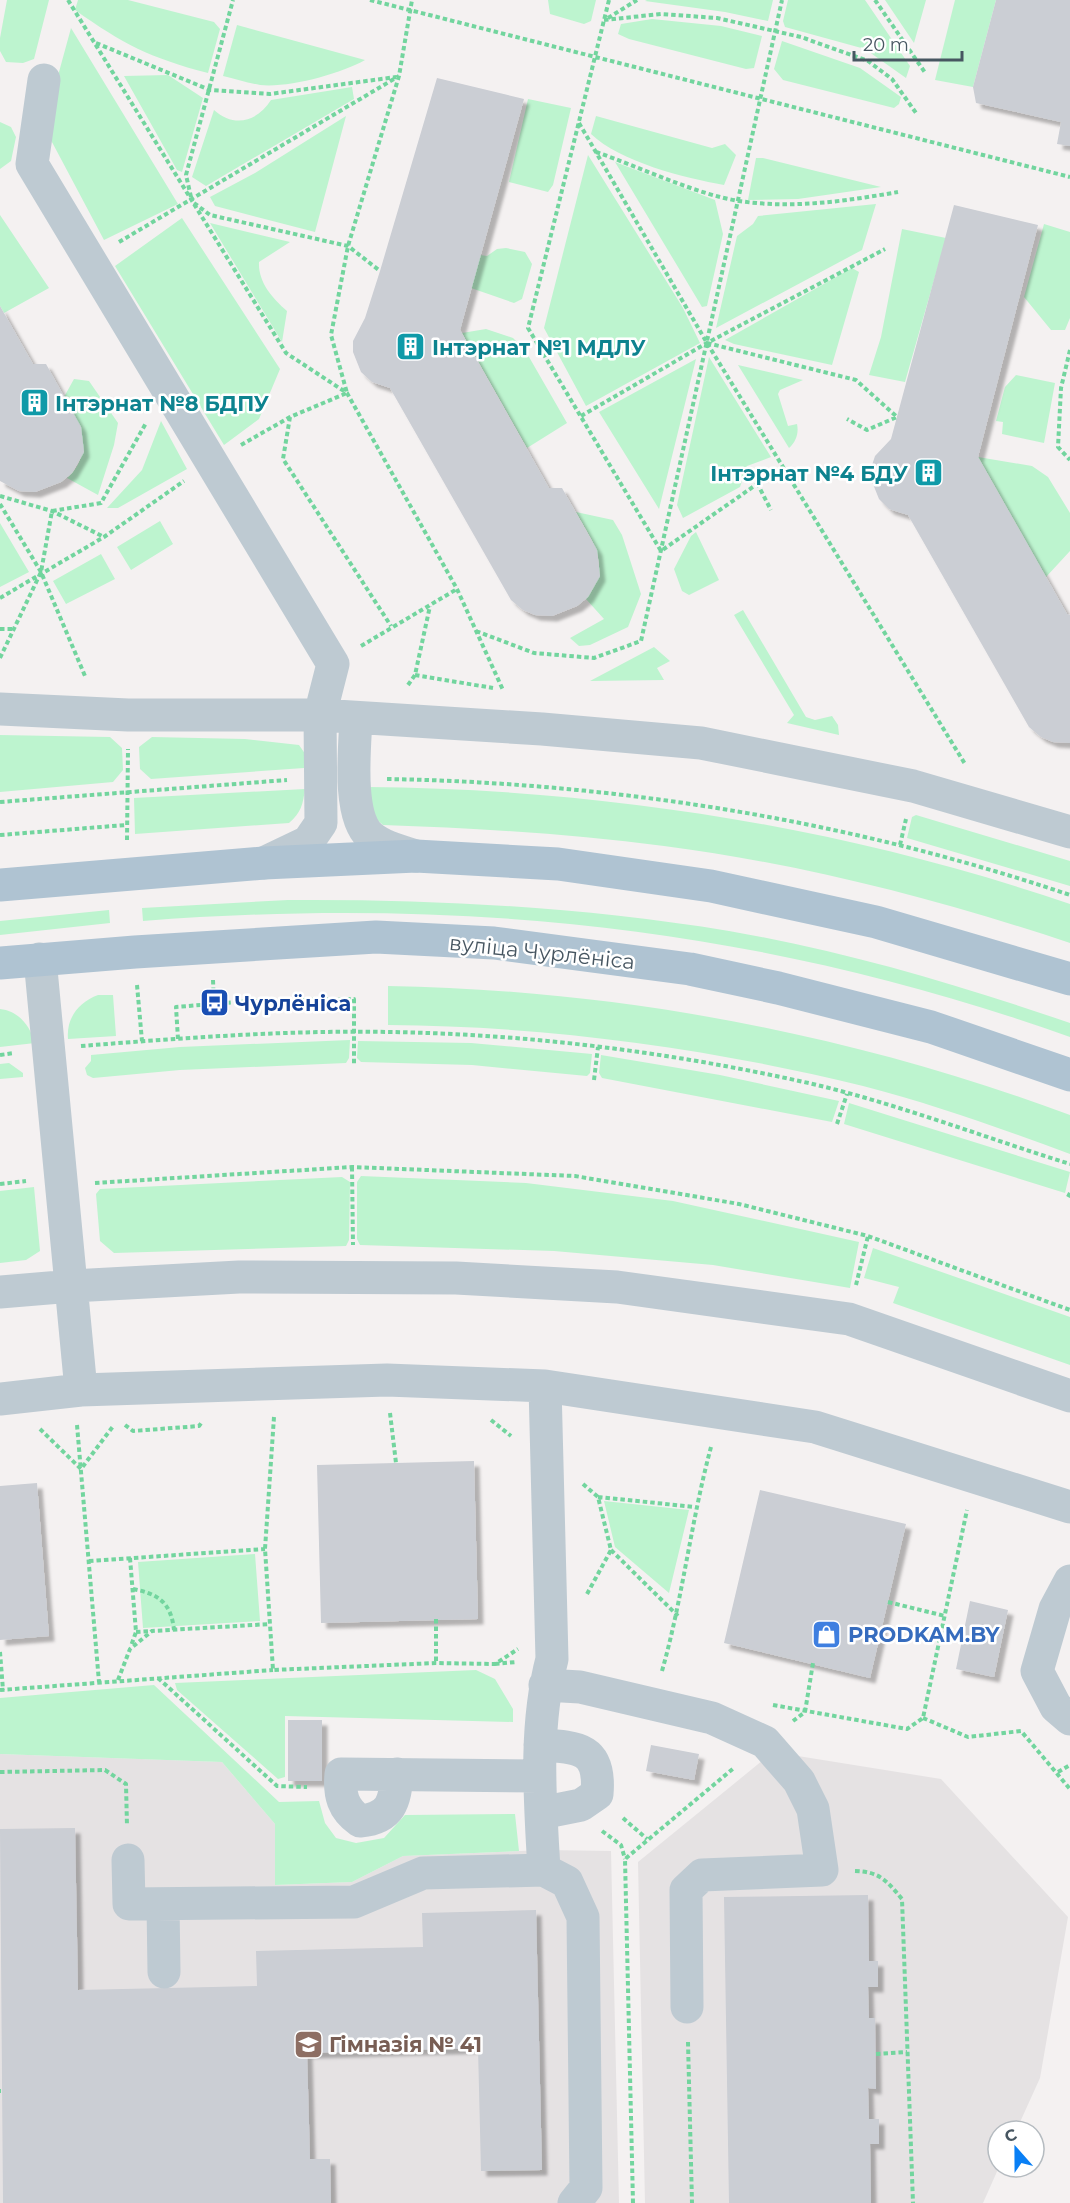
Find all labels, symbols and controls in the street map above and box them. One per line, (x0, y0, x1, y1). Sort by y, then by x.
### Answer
scale bar (854, 24, 962, 62)
text: 20 m (863, 34, 909, 56)
building icon: Інтэрнат №1 МДЛУ (395, 331, 427, 363)
place label: Інтэрнат №1 МДЛУ (432, 335, 646, 360)
building icon: Інтэрнат №8 БДПУ (18, 387, 50, 419)
place label: Інтэрнат №8 БДПУ (55, 391, 270, 416)
building icon: Інтэрнат №4 БДУ (913, 457, 945, 489)
place label: Інтэрнат №4 БДУ (710, 461, 909, 486)
street label: вуліца Чурлёніса (448, 930, 636, 974)
bus stop icon: Чурлёніса (198, 987, 230, 1019)
place label: Чурлёніса (235, 991, 351, 1016)
shop icon: PRODKAM.BY (811, 1618, 843, 1650)
place label: PRODKAM.BY (848, 1622, 1000, 1647)
school or university icon: Гімназія № 41 (292, 2028, 324, 2060)
place label: Гімназія № 41 (329, 2032, 482, 2057)
north arrow (986, 2119, 1046, 2179)
text: С (1002, 2124, 1020, 2146)

